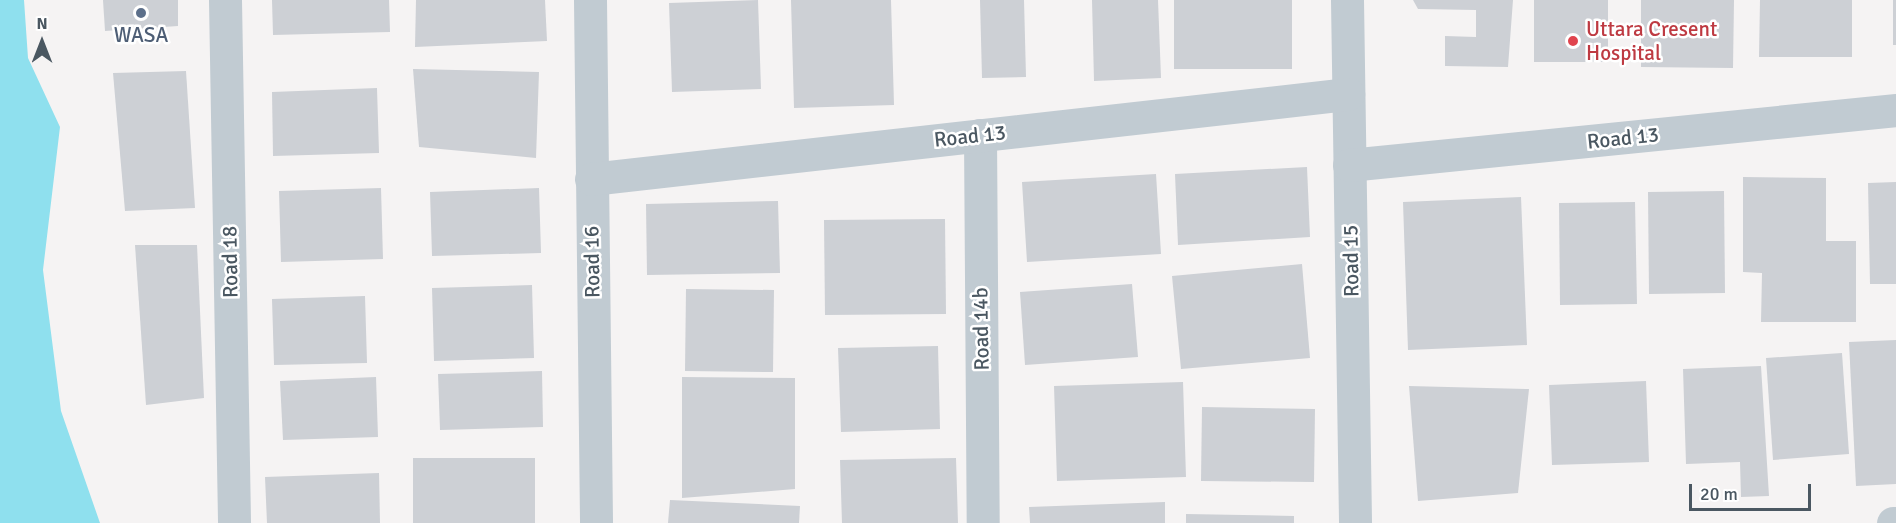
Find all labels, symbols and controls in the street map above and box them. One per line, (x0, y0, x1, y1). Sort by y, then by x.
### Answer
marker: WASA (134, 6, 148, 20)
north arrow (12, 12, 72, 72)
text: N (36, 14, 48, 34)
place label: Uttara Cresent Hospital (1586, 16, 1717, 66)
place label: WASA (114, 22, 168, 48)
marker: Uttara Cresent Hospital (1564, 32, 1582, 50)
street label: Road 13 (933, 120, 1007, 152)
street label: Road 13 (1586, 122, 1660, 154)
street label: Road 15 (1338, 225, 1364, 297)
street label: Road 18 (217, 226, 243, 298)
street label: Road 16 (579, 226, 605, 298)
street label: Road 14b (968, 287, 994, 371)
scale bar (1692, 472, 1814, 510)
text: 20 m (1700, 483, 1738, 505)

